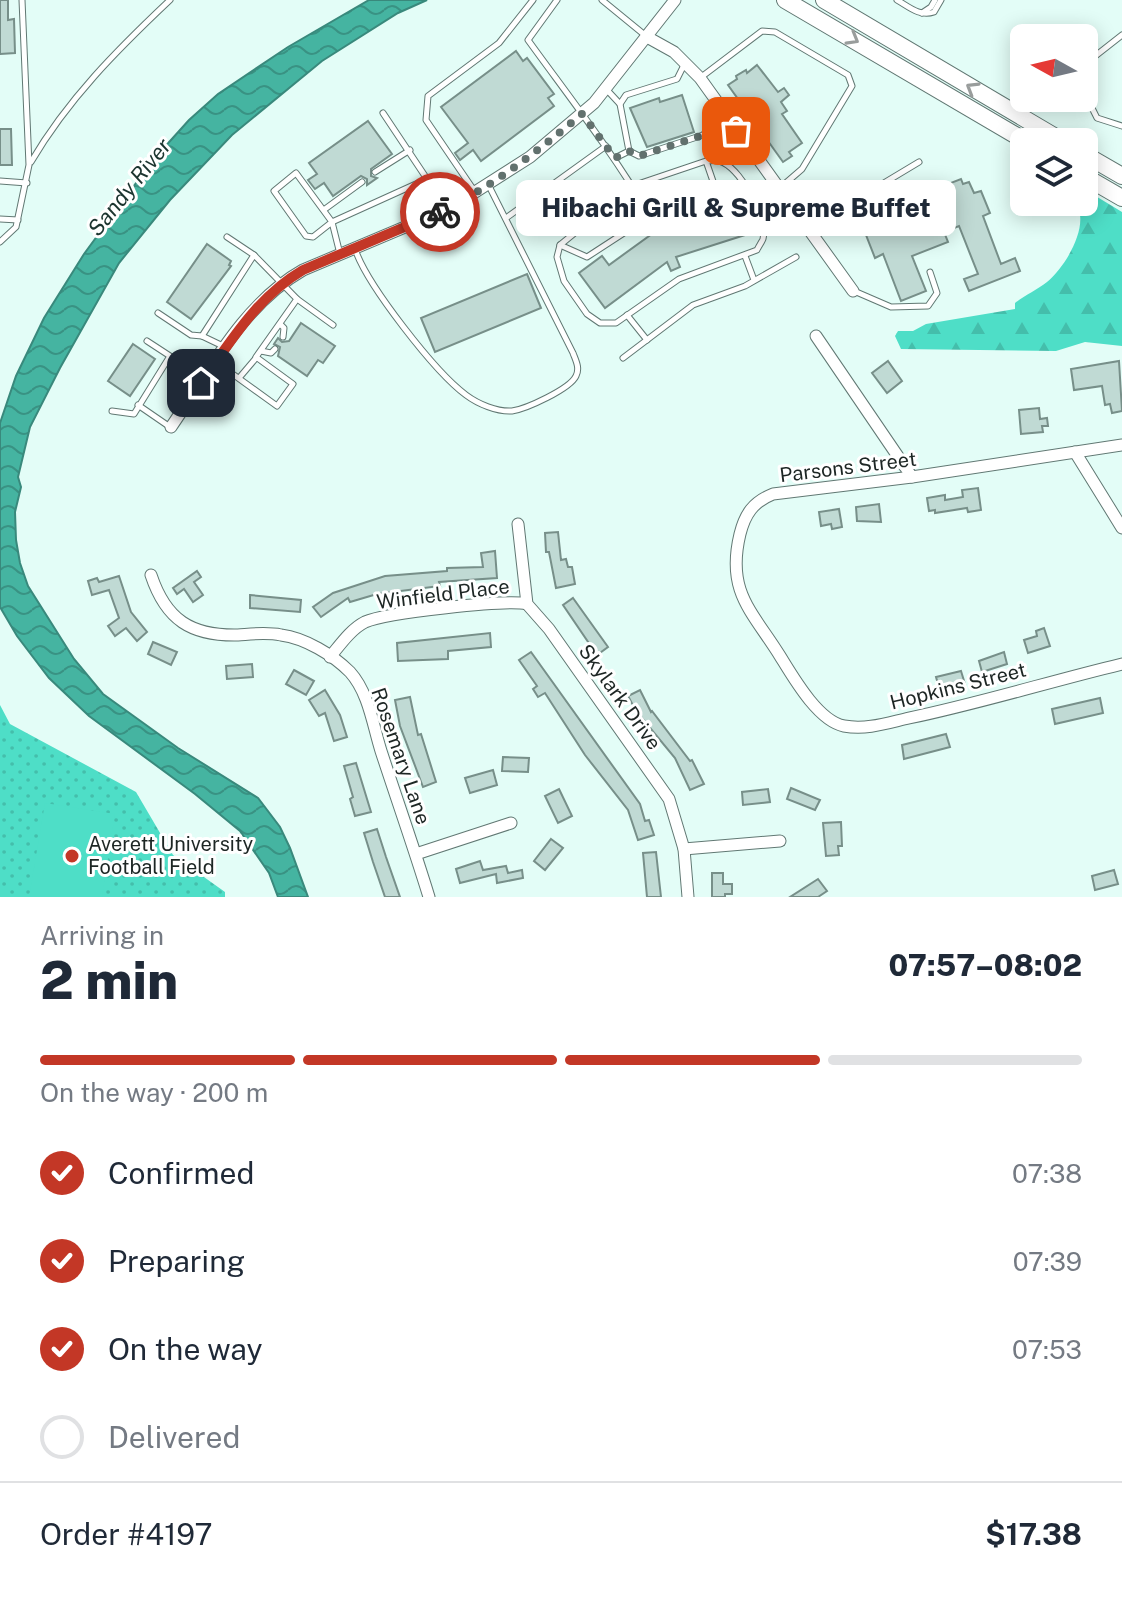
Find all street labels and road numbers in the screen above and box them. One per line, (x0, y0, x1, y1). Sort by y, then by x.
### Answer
street label: Parsons Street (778, 447, 918, 487)
street label: Winfield Place (375, 574, 511, 614)
street label: Skylark Drive (574, 640, 666, 754)
street label: Hopkins Street (887, 657, 1029, 715)
street label: Rosemary Lane (366, 685, 436, 827)

